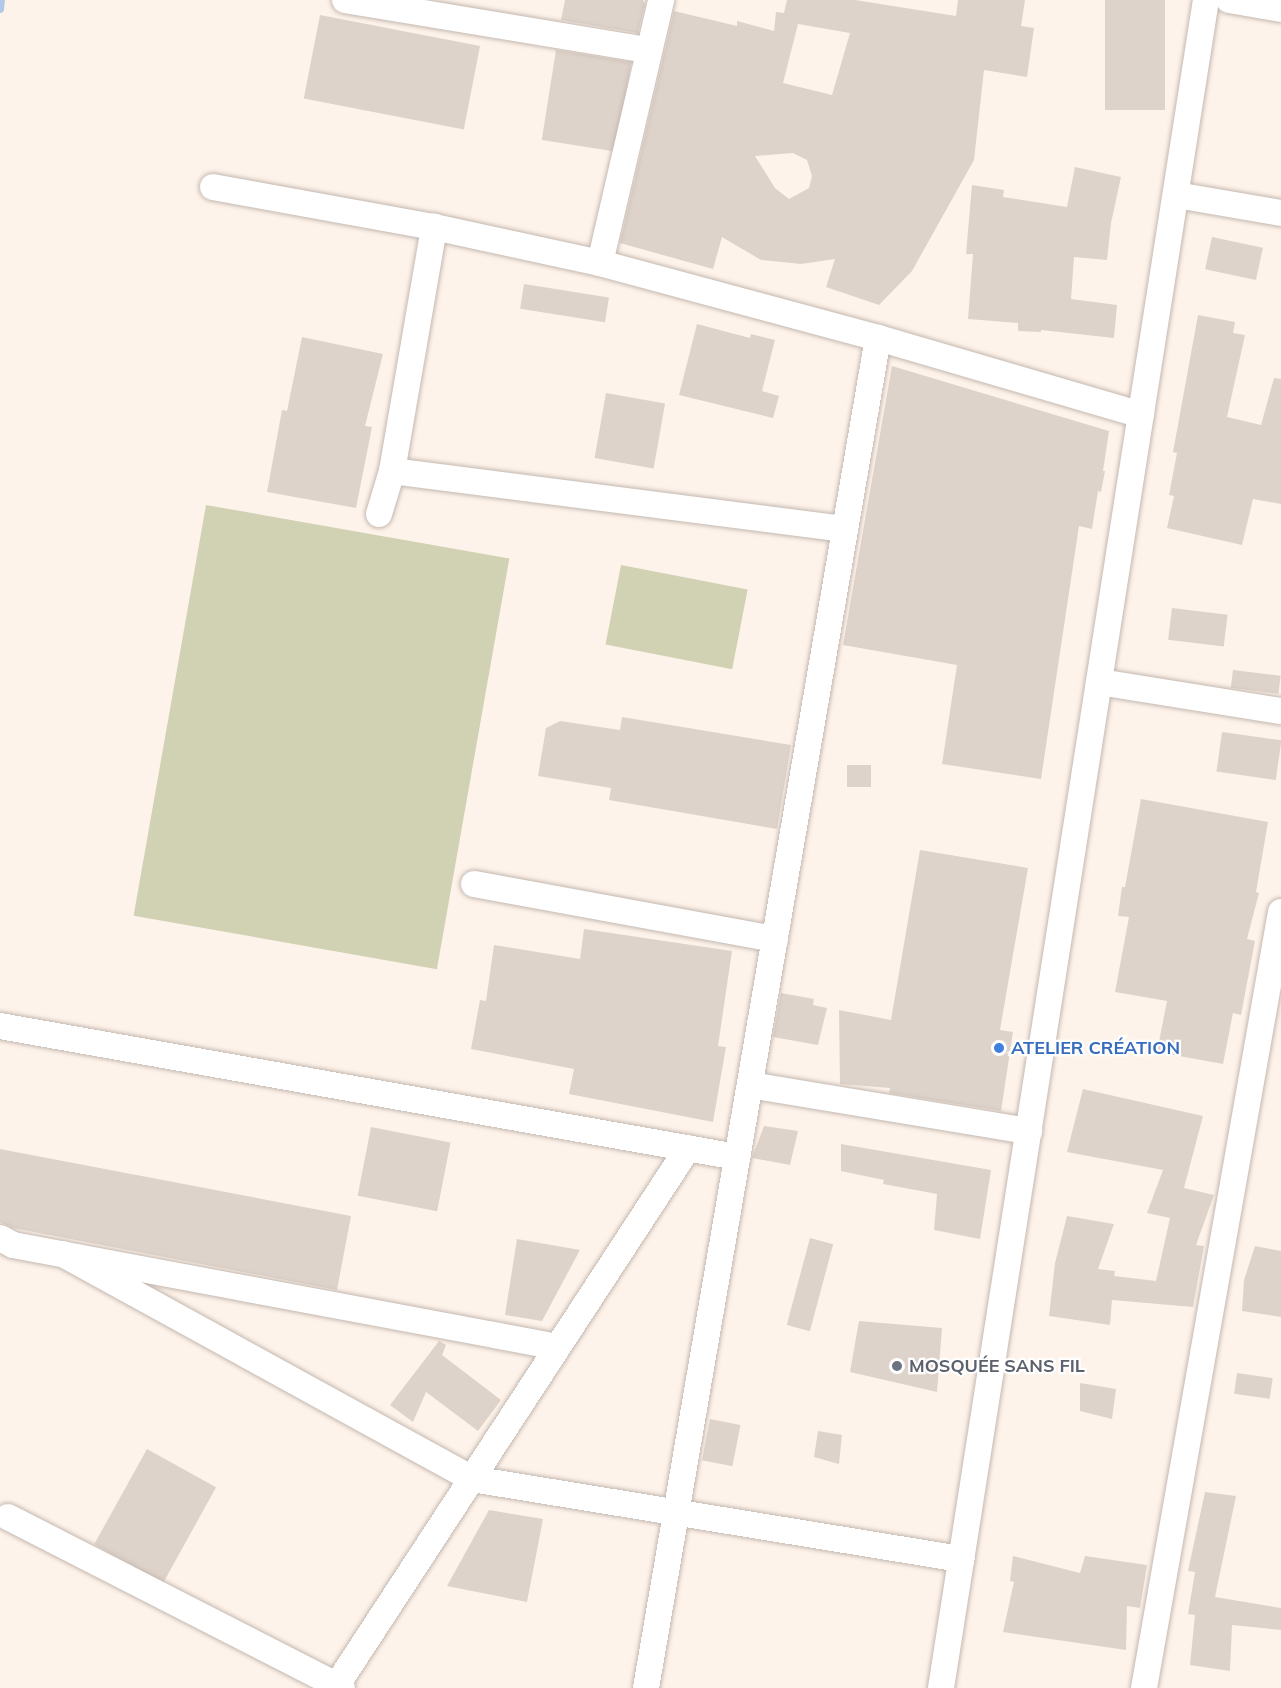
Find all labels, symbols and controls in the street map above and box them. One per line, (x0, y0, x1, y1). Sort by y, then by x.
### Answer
place label: ATELIER CRÉATION (1011, 1037, 1180, 1059)
marker: ATELIER CRÉATION (992, 1041, 1006, 1055)
place label: MOSQUÉE SANS FIL (909, 1355, 1085, 1377)
marker: MOSQUÉE SANS FIL (890, 1359, 904, 1373)

